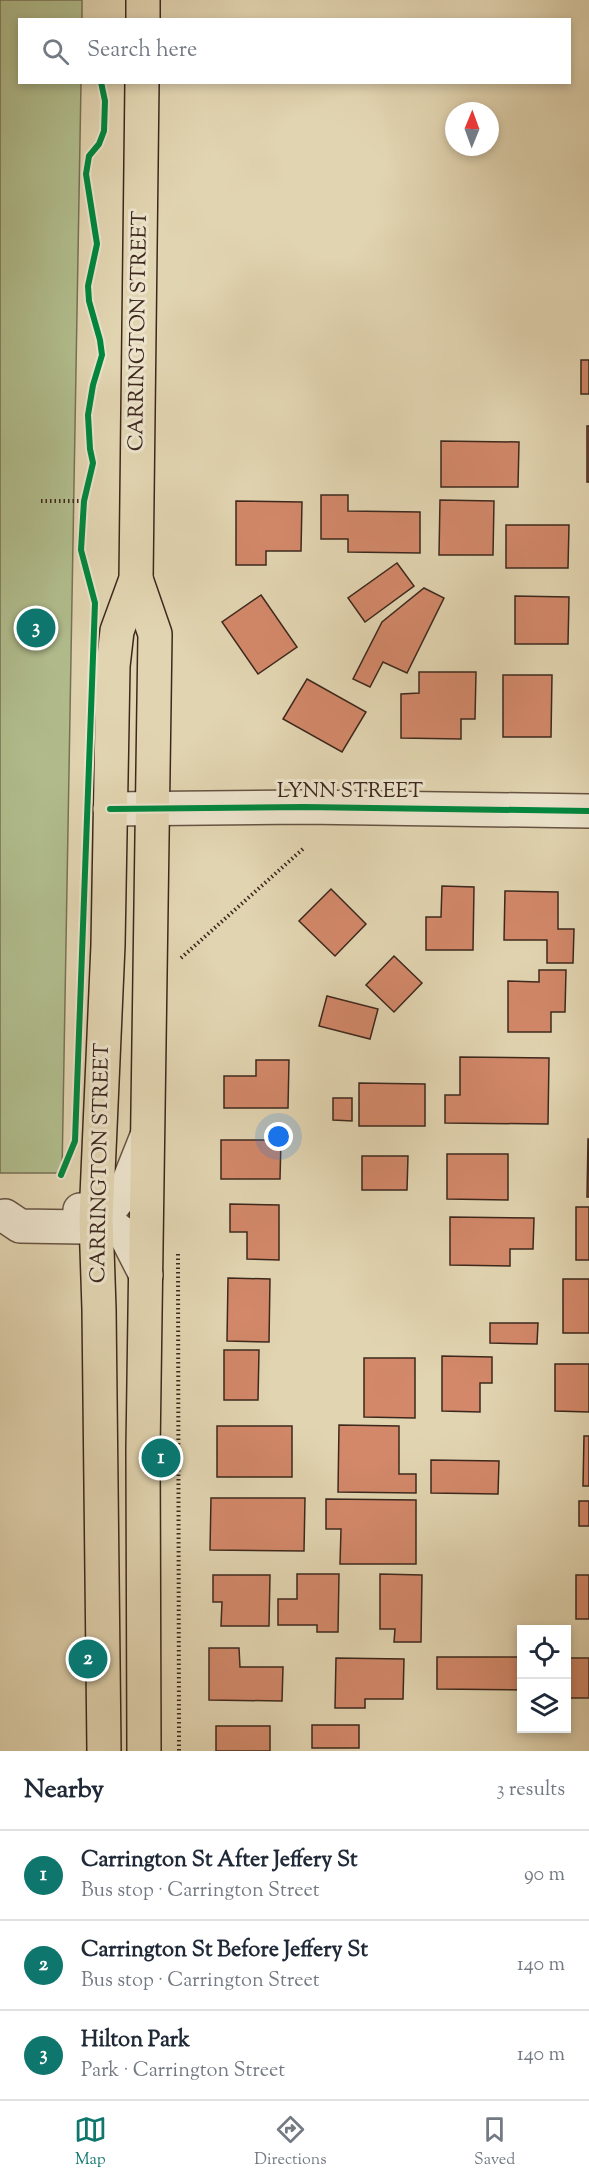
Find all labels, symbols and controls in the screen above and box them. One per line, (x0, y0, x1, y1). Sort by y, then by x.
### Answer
search box (18, 18, 571, 84)
icon: search (39, 35, 72, 68)
text: Search here (87, 35, 197, 67)
north arrow (445, 102, 499, 156)
street label: CARRINGTON STREET (122, 210, 156, 451)
pin: 3 (16, 606, 56, 650)
street label: LYNN STREET (277, 777, 423, 807)
street label: CARRINGTON STREET (84, 1042, 118, 1283)
your location (264, 1122, 293, 1151)
pin: 1 (142, 1436, 180, 1480)
map controls (517, 1625, 571, 1733)
button: locate (517, 1625, 571, 1679)
pin: 2 (68, 1636, 107, 1682)
button: layers (517, 1679, 571, 1733)
text: Nearby (24, 1772, 104, 1809)
text: 3 results (496, 1776, 565, 1805)
text: Carrington St After Jeffery St (81, 1845, 358, 1877)
text: 1 (40, 1861, 47, 1890)
text: 90 m (524, 1861, 565, 1890)
text: Bus stop · Carrington Street (81, 1877, 320, 1906)
text: Carrington St Before Jeffery St (81, 1935, 368, 1967)
text: 2 (39, 1951, 48, 1980)
text: 140 m (517, 1951, 565, 1980)
text: Bus stop · Carrington Street (81, 1967, 320, 1996)
text: Hilton Park (81, 2025, 190, 2057)
text: 3 (39, 2041, 48, 2070)
text: 140 m (517, 2041, 565, 2070)
text: Park · Carrington Street (81, 2057, 285, 2086)
tab: Map (74, 2113, 107, 2172)
tab: Directions (254, 2113, 327, 2172)
tab: Saved (474, 2113, 515, 2172)

